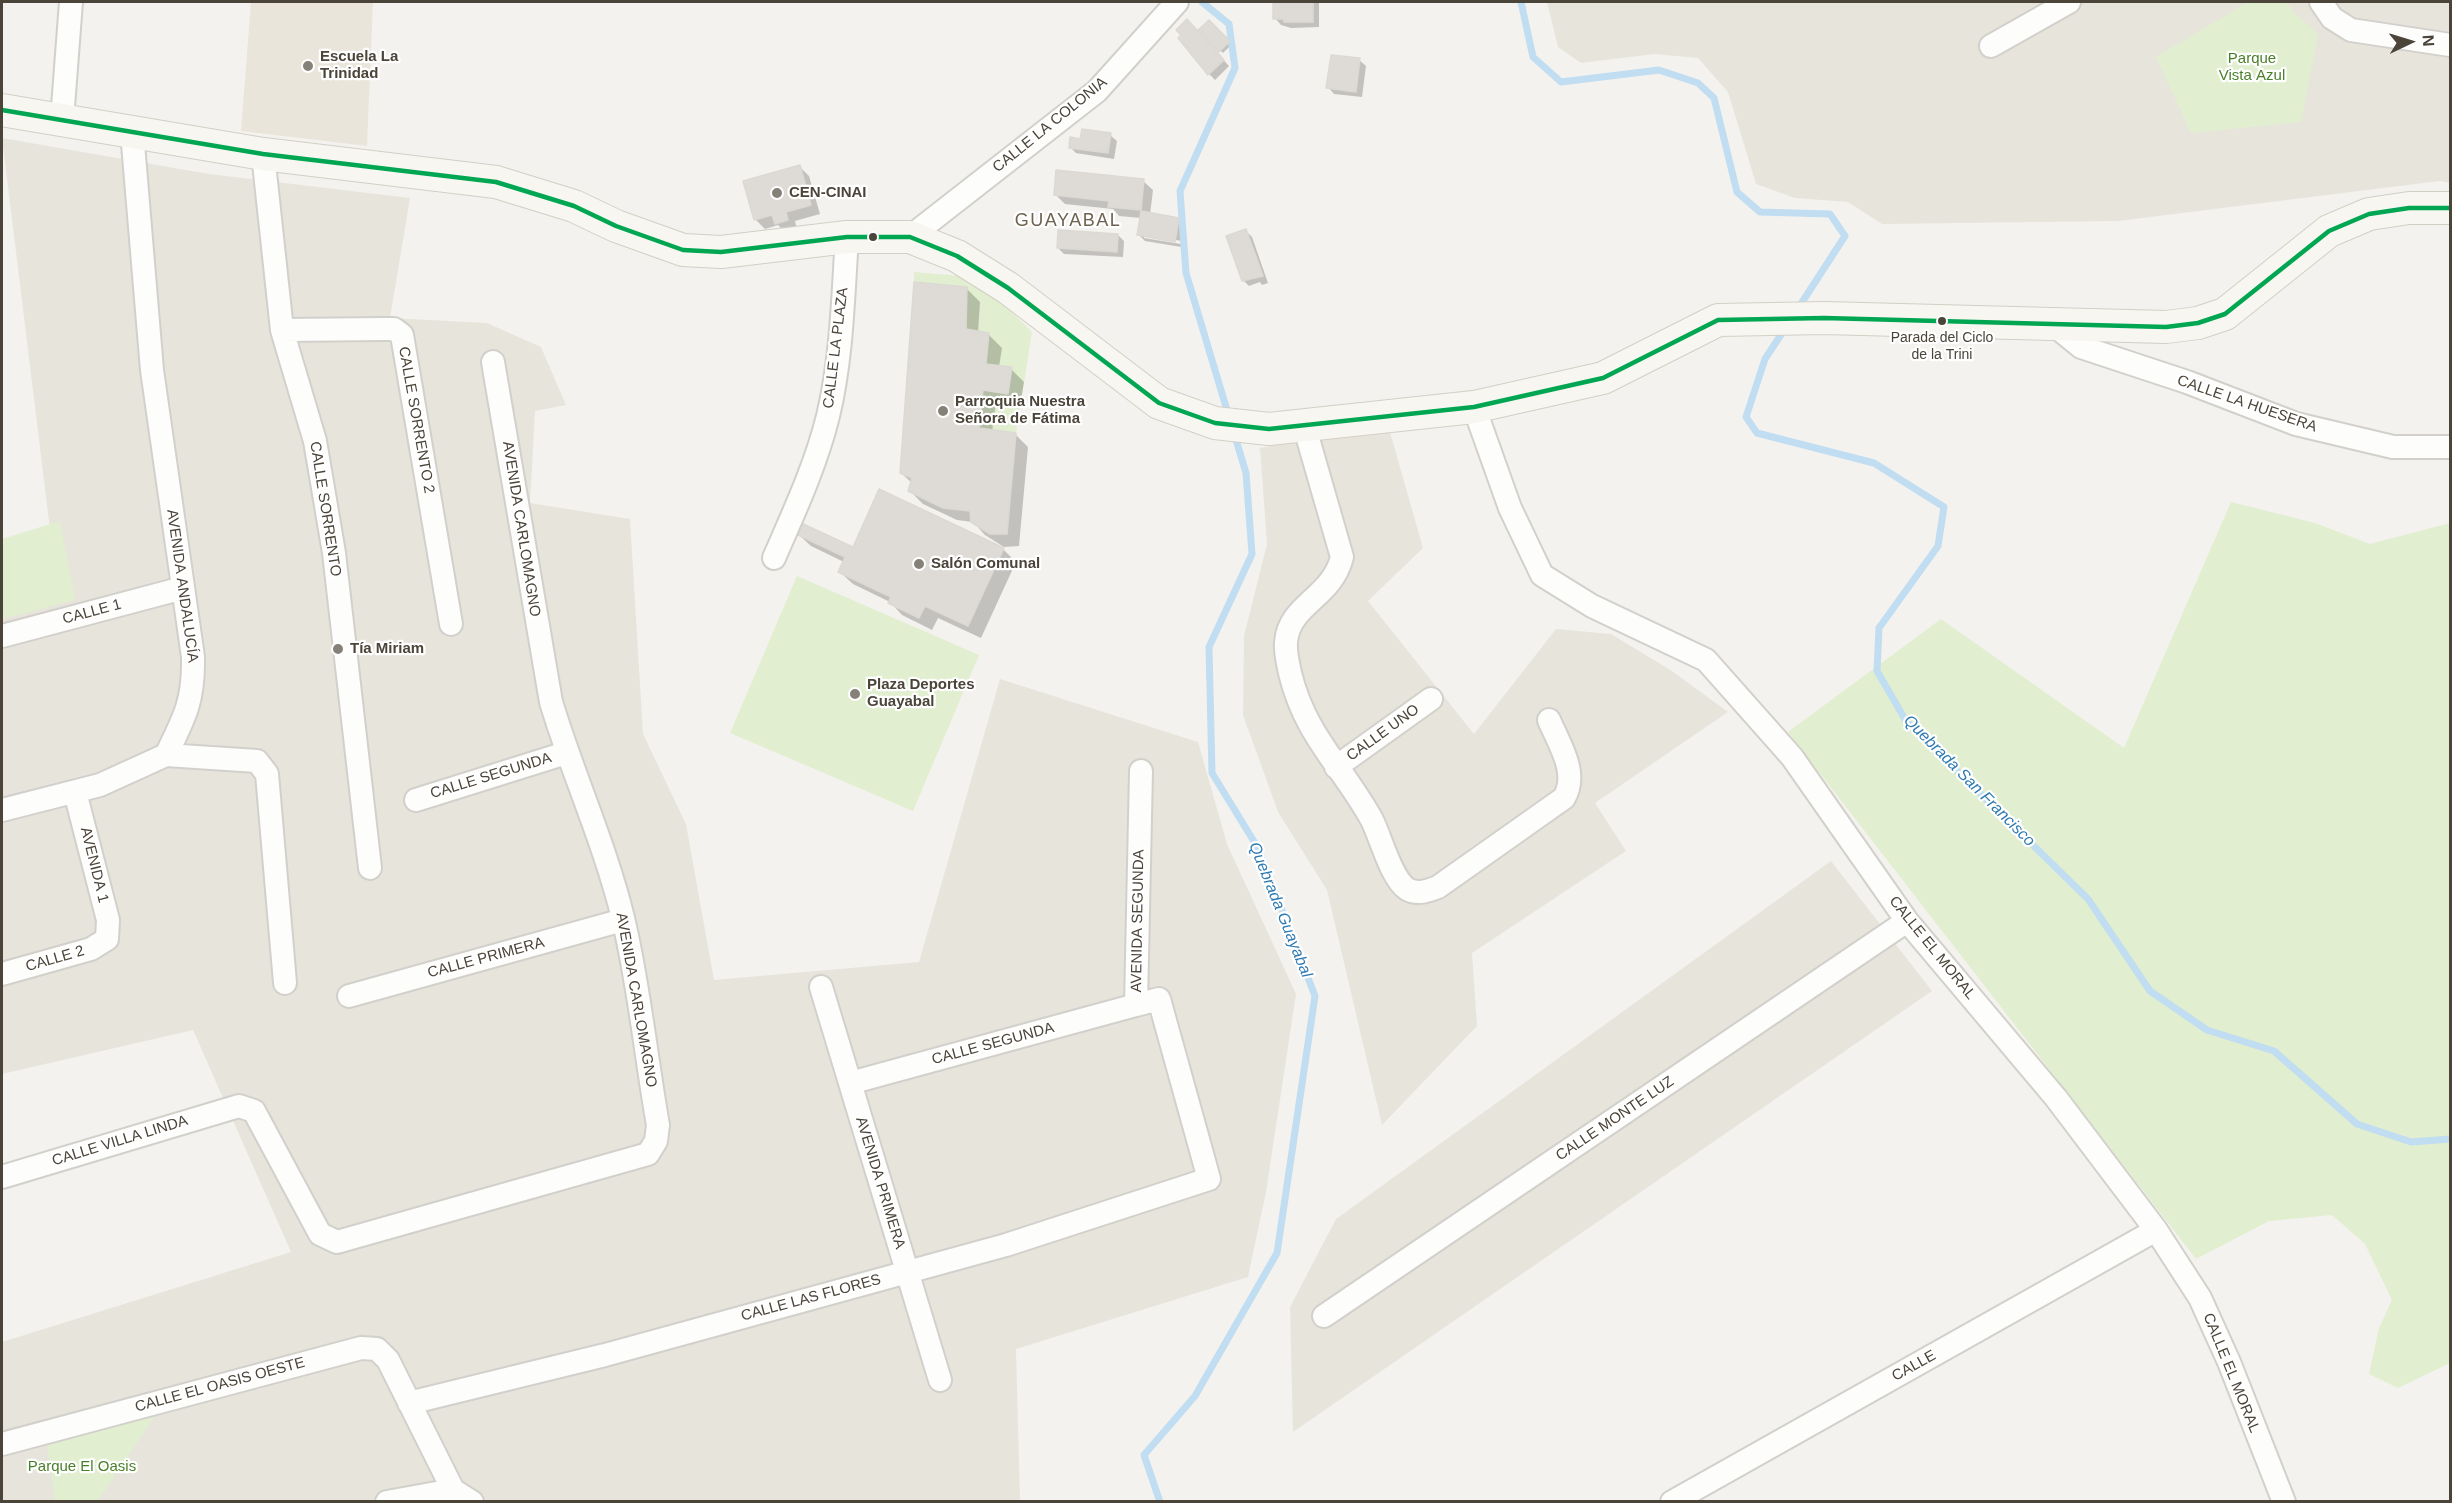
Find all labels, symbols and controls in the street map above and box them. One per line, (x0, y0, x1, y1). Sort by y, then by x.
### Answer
north arrow (2380, 12, 2440, 72)
text: N (2420, 34, 2437, 47)
place label: Escuela La Trinidad (320, 48, 398, 83)
park label: Parque Vista Azul (2219, 50, 2285, 85)
marker: Escuela La Trinidad (301, 59, 315, 73)
street label: CALLE LA COLONIA (989, 73, 1111, 177)
place label: CEN-CINAI (789, 184, 866, 202)
marker: CEN-CINAI (770, 186, 784, 200)
district label: GUAYABAL (1015, 210, 1121, 232)
unlabelled marker (867, 231, 879, 243)
street label: CALLE LA PLAZA (820, 286, 852, 410)
marker: Parada del Ciclo de la Trini (1936, 315, 1948, 327)
place label: Parada del Ciclo de la Trini (1891, 330, 1993, 362)
street label: CALLE SORRENTO 2 (394, 345, 438, 495)
street label: CALLE LA HUESERA (2175, 372, 2319, 436)
place label: Parroquia Nuestra Señora de Fátima (955, 393, 1085, 428)
marker: Parroquia Nuestra Señora de Fátima (936, 404, 950, 418)
street label: CALLE SORRENTO (305, 440, 345, 578)
street label: AVENIDA CARLOMAGNO (498, 440, 544, 618)
street label: AVENIDA ANDALUCÍA (162, 508, 202, 664)
place label: Salón Comunal (931, 555, 1040, 573)
marker: Salón Comunal (912, 557, 926, 571)
street label: CALLE 1 (61, 596, 123, 628)
place label: Tía Miriam (350, 640, 424, 658)
marker: Tía Miriam (331, 642, 345, 656)
place label: Plaza Deportes Guayabal (867, 676, 975, 711)
marker: Plaza Deportes Guayabal (848, 687, 862, 701)
street label: CALLE UNO (1343, 701, 1423, 765)
water label: Quebrada San Francisco (1899, 711, 2039, 851)
street label: CALLE SEGUNDA (428, 749, 554, 803)
street label: AVENIDA 1 (76, 825, 112, 905)
water label: Quebrada Guayabal (1244, 840, 1316, 980)
street label: AVENIDA SEGUNDA (1128, 849, 1148, 993)
street label: CALLE EL MORAL (1885, 893, 1979, 1003)
street label: AVENIDA CARLOMAGNO (612, 911, 660, 1089)
street label: CALLE PRIMERA (426, 934, 546, 982)
street label: CALLE 2 (24, 942, 86, 976)
street label: CALLE SEGUNDA (930, 1019, 1056, 1069)
street label: CALLE MONTE LUZ (1553, 1073, 1677, 1165)
street label: CALLE VILLA LINDA (50, 1112, 190, 1170)
street label: AVENIDA PRIMERA (851, 1115, 909, 1251)
street label: CALLE LAS FLORES (739, 1271, 883, 1325)
street label: CALLE EL MORAL (2199, 1310, 2263, 1436)
street label: CALLE (1889, 1347, 1939, 1385)
street label: CALLE EL OASIS OESTE (133, 1354, 307, 1416)
park label: Parque El Oasis (28, 1458, 136, 1476)

